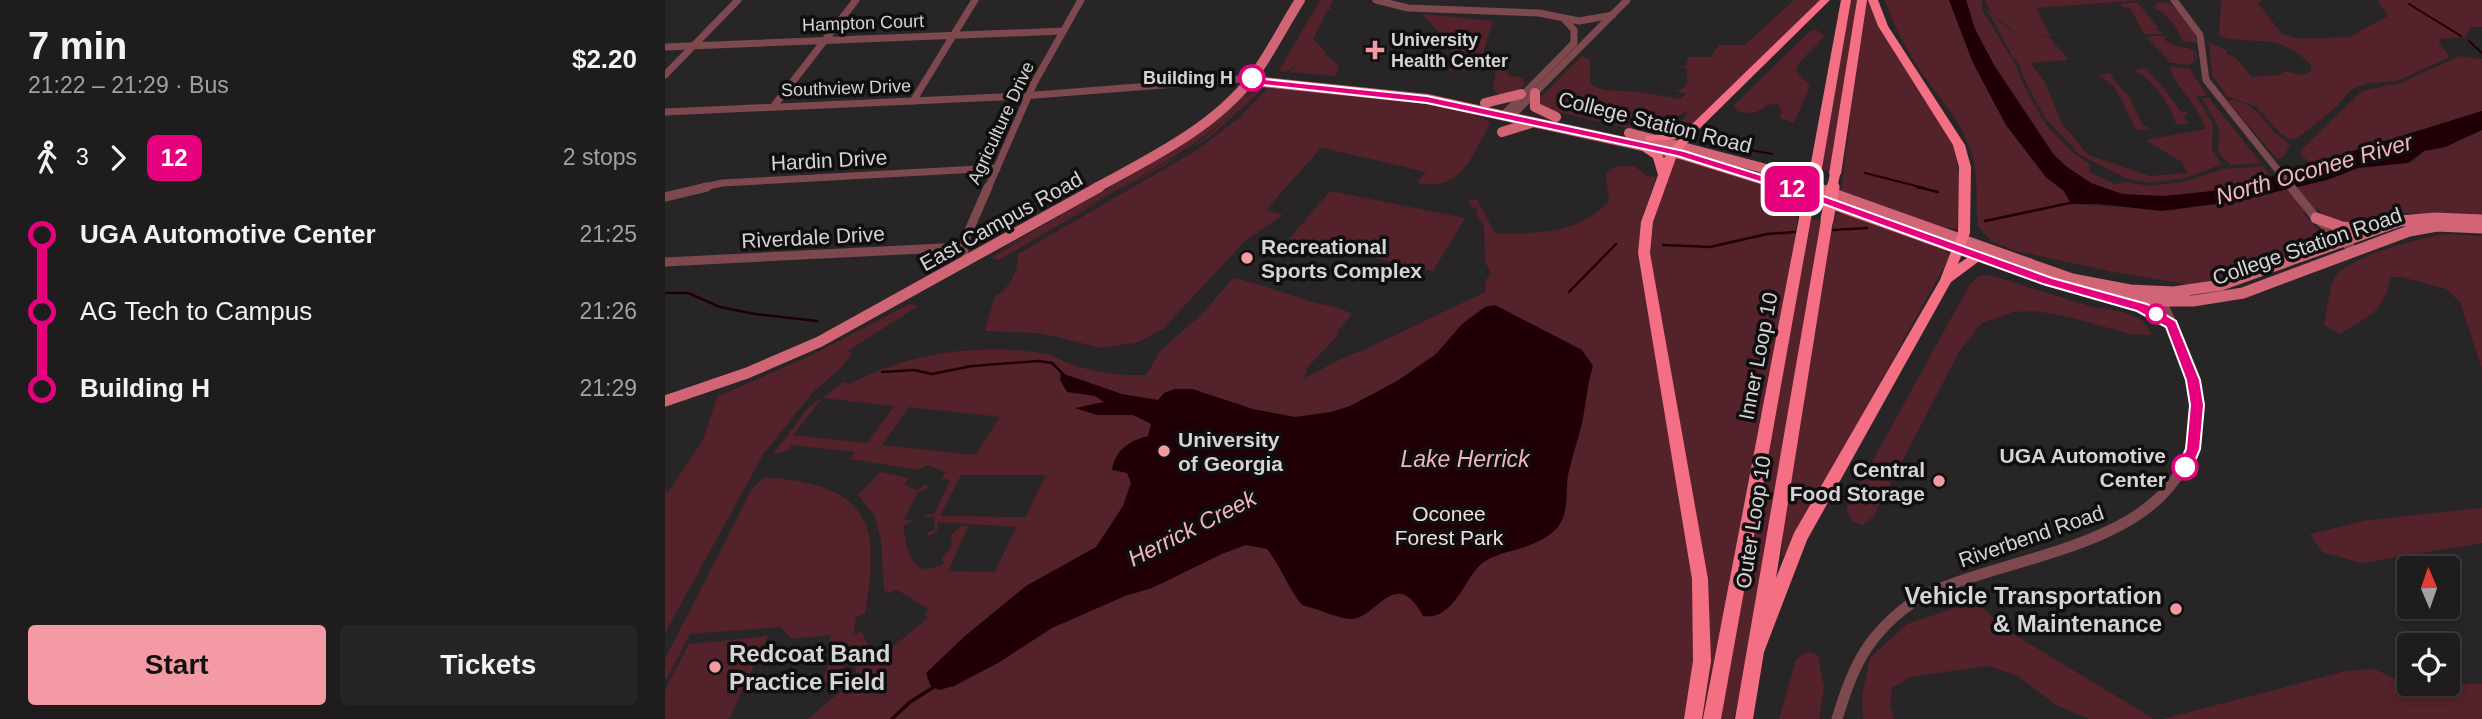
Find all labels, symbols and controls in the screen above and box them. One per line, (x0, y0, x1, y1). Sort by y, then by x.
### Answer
street label: Hampton Court (802, 11, 924, 35)
text: 7 min (28, 25, 127, 67)
place label: University Health Center (1391, 30, 1508, 71)
marker: University Health Center (1365, 40, 1385, 60)
text: $2.20 (572, 44, 637, 74)
street label: Agriculture Drive (964, 58, 1038, 188)
marker: Building H (1239, 65, 1265, 91)
place label: Building H (1143, 68, 1233, 88)
text: 21:22 – 21:29 · Bus (28, 72, 229, 98)
street label: Southview Drive (781, 76, 911, 100)
street label: College Station Road (1556, 87, 1754, 157)
water label: North Oconee River (2213, 128, 2417, 210)
icon: walk (28, 139, 66, 177)
icon: forward (99, 139, 137, 177)
text: 3 (76, 144, 89, 170)
text: 12 (161, 144, 188, 171)
text: 2 stops (563, 144, 637, 170)
street label: Hardin Drive (770, 145, 888, 175)
line badge: 12 (1761, 166, 1823, 212)
street label: East Campus Road (916, 167, 1086, 275)
text: 12 (1779, 175, 1805, 202)
street label: College Station Road (2209, 203, 2405, 289)
text: UGA Automotive Center (80, 219, 376, 249)
text: 21:25 (579, 221, 637, 247)
street label: Riverdale Drive (741, 222, 885, 252)
place label: Recreational Sports Complex (1261, 235, 1422, 282)
marker: Recreational Sports Complex (1239, 250, 1255, 266)
street label: Inner Loop 10 (1734, 290, 1782, 422)
text: AG Tech to Campus (80, 296, 312, 326)
text: 21:26 (579, 298, 637, 324)
unlabelled marker (2146, 304, 2166, 324)
text: Building H (80, 373, 210, 403)
text: 21:29 (579, 375, 637, 401)
place label: University of Georgia (1178, 428, 1283, 475)
marker: University of Georgia (1156, 443, 1172, 459)
place label: UGA Automotive Center (2000, 444, 2166, 491)
water label: Lake Herrick (1400, 446, 1531, 472)
street label: Outer Loop 10 (1731, 454, 1775, 590)
marker: UGA Automotive Center (2172, 454, 2198, 480)
place label: Central Food Storage (1790, 458, 1925, 505)
marker: Central Food Storage (1931, 473, 1947, 489)
water label: Herrick Creek (1123, 484, 1262, 571)
street label: Riverbend Road (1956, 500, 2106, 572)
park label: Oconee Forest Park (1395, 502, 1504, 549)
north arrow (2397, 556, 2461, 620)
map controls (2397, 556, 2460, 696)
place label: Vehicle Transportation & Maintenance (1905, 582, 2162, 637)
marker: Vehicle Transportation & Maintenance (2168, 601, 2184, 617)
button: Start (28, 625, 326, 705)
button: Tickets (340, 625, 637, 705)
button: locate (2397, 633, 2460, 696)
place label: Redcoat Band Practice Field (729, 640, 890, 695)
marker: Redcoat Band Practice Field (707, 659, 723, 675)

